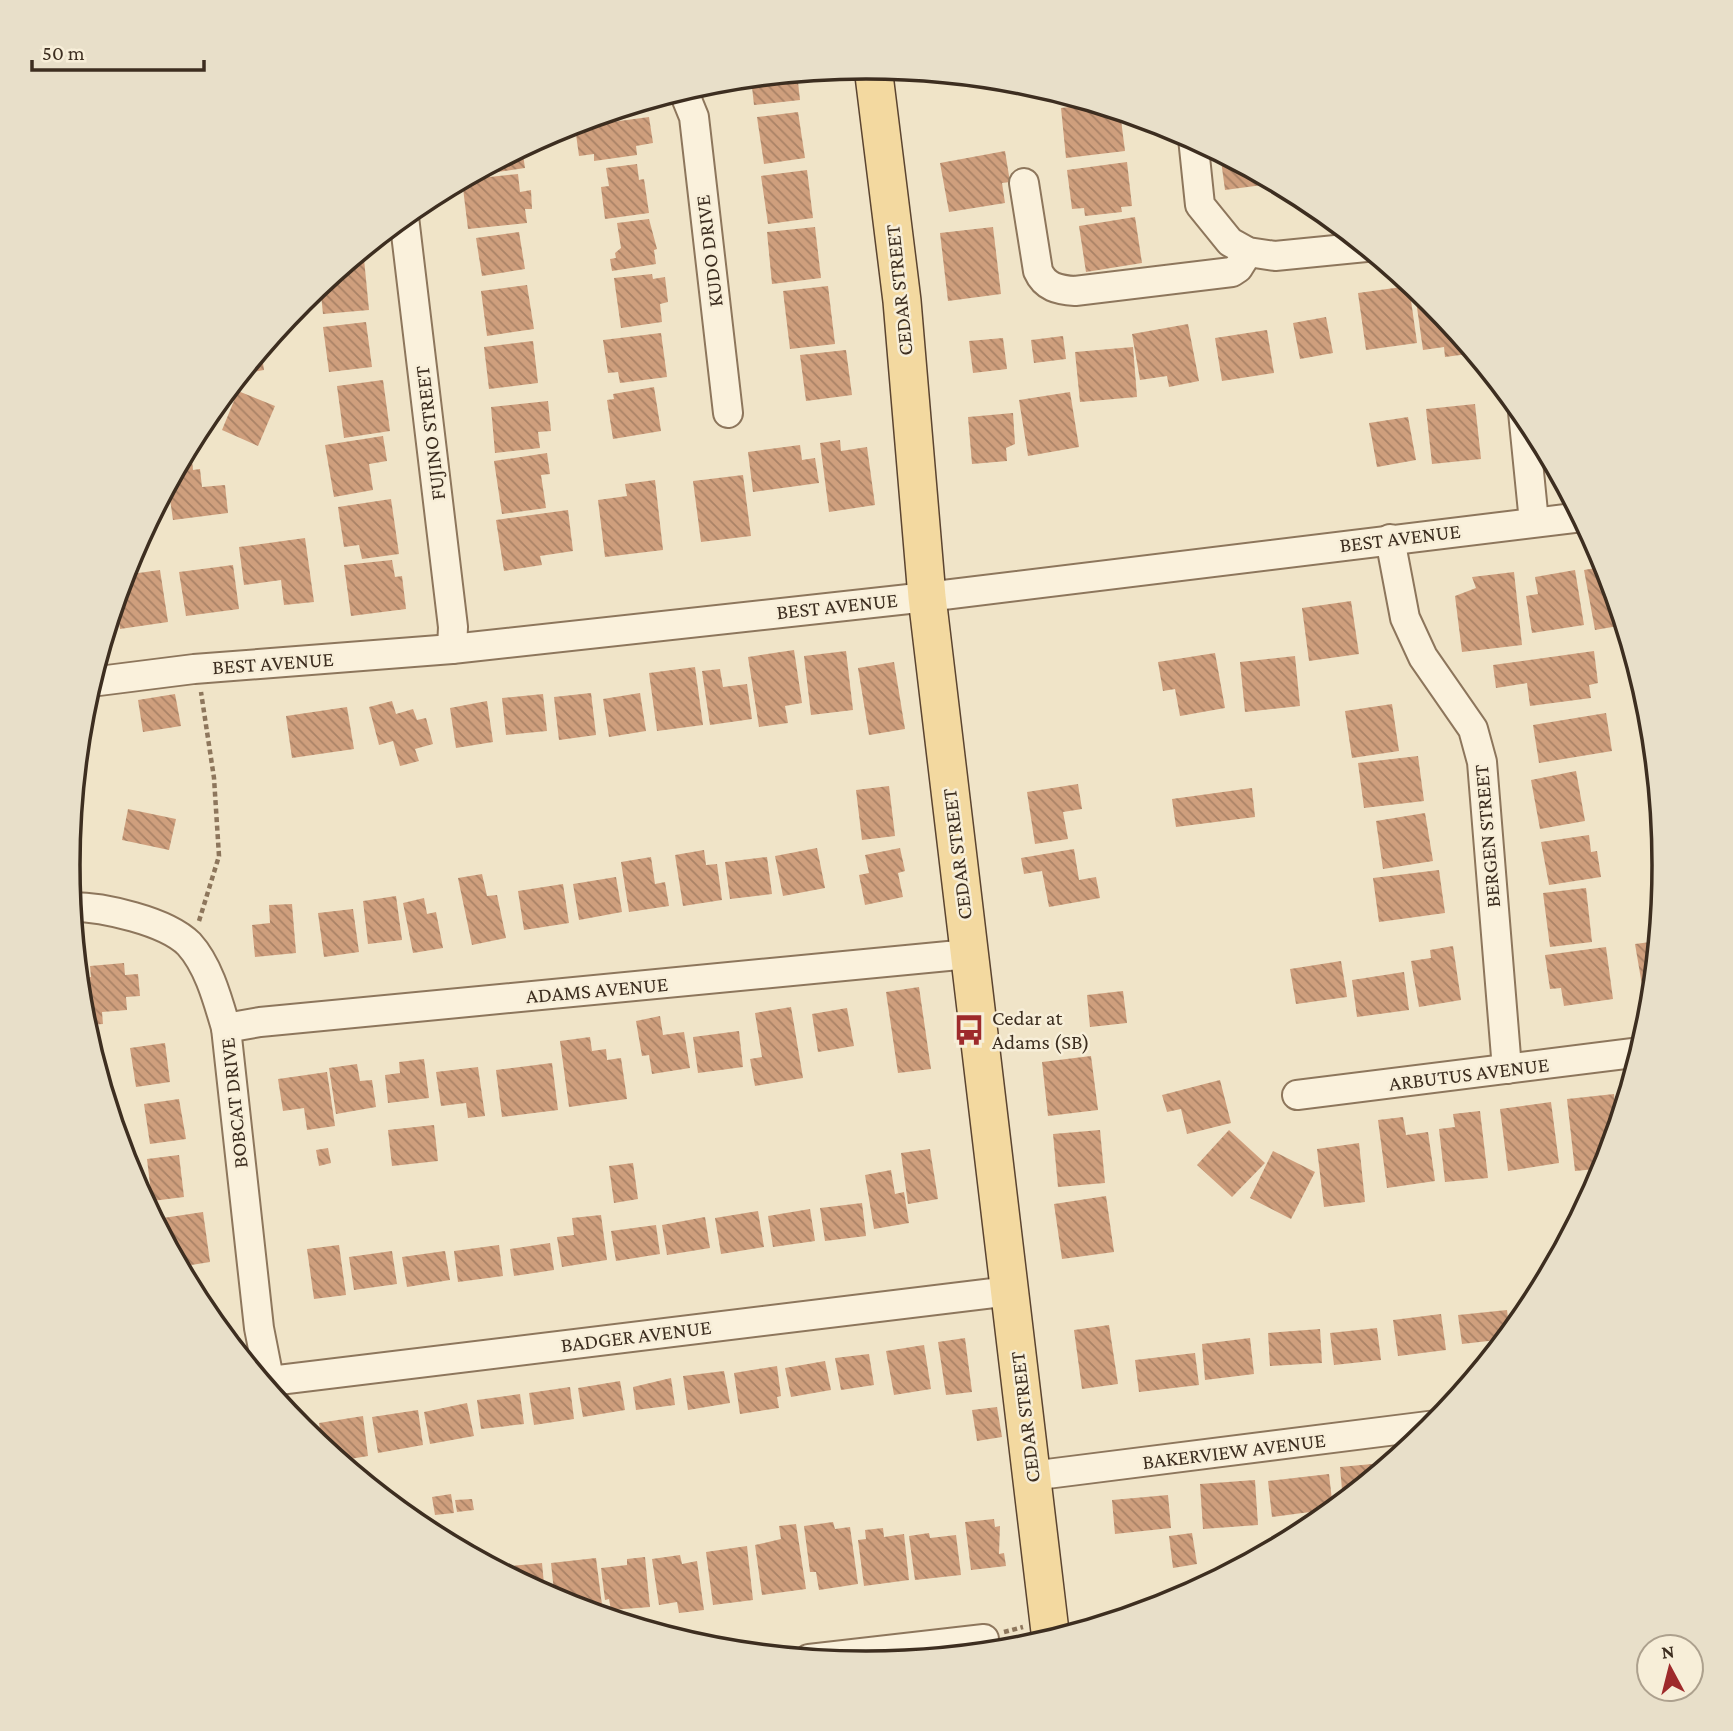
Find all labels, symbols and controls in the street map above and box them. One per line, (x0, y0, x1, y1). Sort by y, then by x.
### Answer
scale bar (32, 28, 203, 72)
text: 50 m (42, 41, 85, 65)
street label: KUDO DRIVE (690, 194, 728, 308)
street label: CEDAR STREET (880, 222, 918, 357)
street label: FUJINO STREET (410, 364, 450, 502)
street label: BEST AVENUE (1338, 519, 1462, 557)
street label: BEST AVENUE (775, 588, 899, 624)
street label: BEST AVENUE (211, 647, 335, 679)
street label: BERGEN STREET (1469, 763, 1505, 909)
street label: CEDAR STREET (937, 786, 977, 921)
street label: ADAMS AVENUE (525, 972, 669, 1008)
place label: Cedar at Adams (SB) (992, 1006, 1090, 1054)
bus stop icon: Cedar at Adams (SB) (952, 1013, 986, 1047)
street label: BOBCAT DRIVE (215, 1037, 253, 1169)
street label: ARBUTUS AVENUE (1388, 1052, 1550, 1096)
street label: BADGER AVENUE (559, 1315, 713, 1357)
street label: CEDAR STREET (1005, 1349, 1045, 1484)
street label: BAKERVIEW AVENUE (1141, 1428, 1327, 1474)
north arrow (1635, 1633, 1705, 1703)
text: N (1660, 1640, 1676, 1663)

